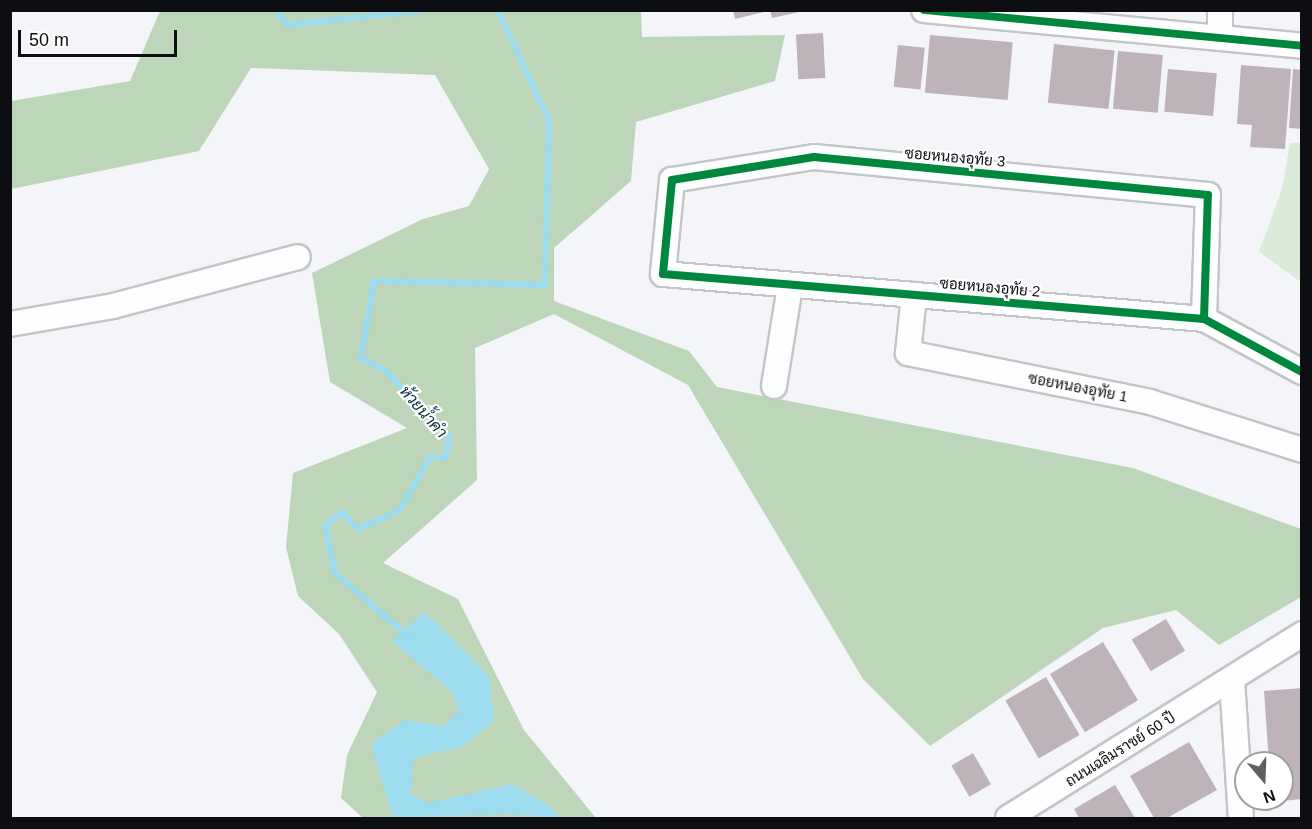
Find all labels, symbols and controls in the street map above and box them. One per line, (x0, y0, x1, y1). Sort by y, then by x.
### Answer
scale bar (21, 18, 180, 56)
text: 50 m (29, 30, 69, 50)
street label: ซอยหนองอุทัย 3 (904, 144, 1006, 170)
street label: ซอยหนองอุทัย 2 (939, 274, 1041, 300)
street label: ซอยหนองอุทัย 1 (1027, 369, 1129, 405)
water label: ห้วยน้ำคำ (395, 382, 451, 442)
street label: ถนนเฉลิมราชย์ 60 ปี (1062, 708, 1178, 790)
north arrow (1234, 751, 1294, 811)
text: N (1261, 787, 1278, 807)

